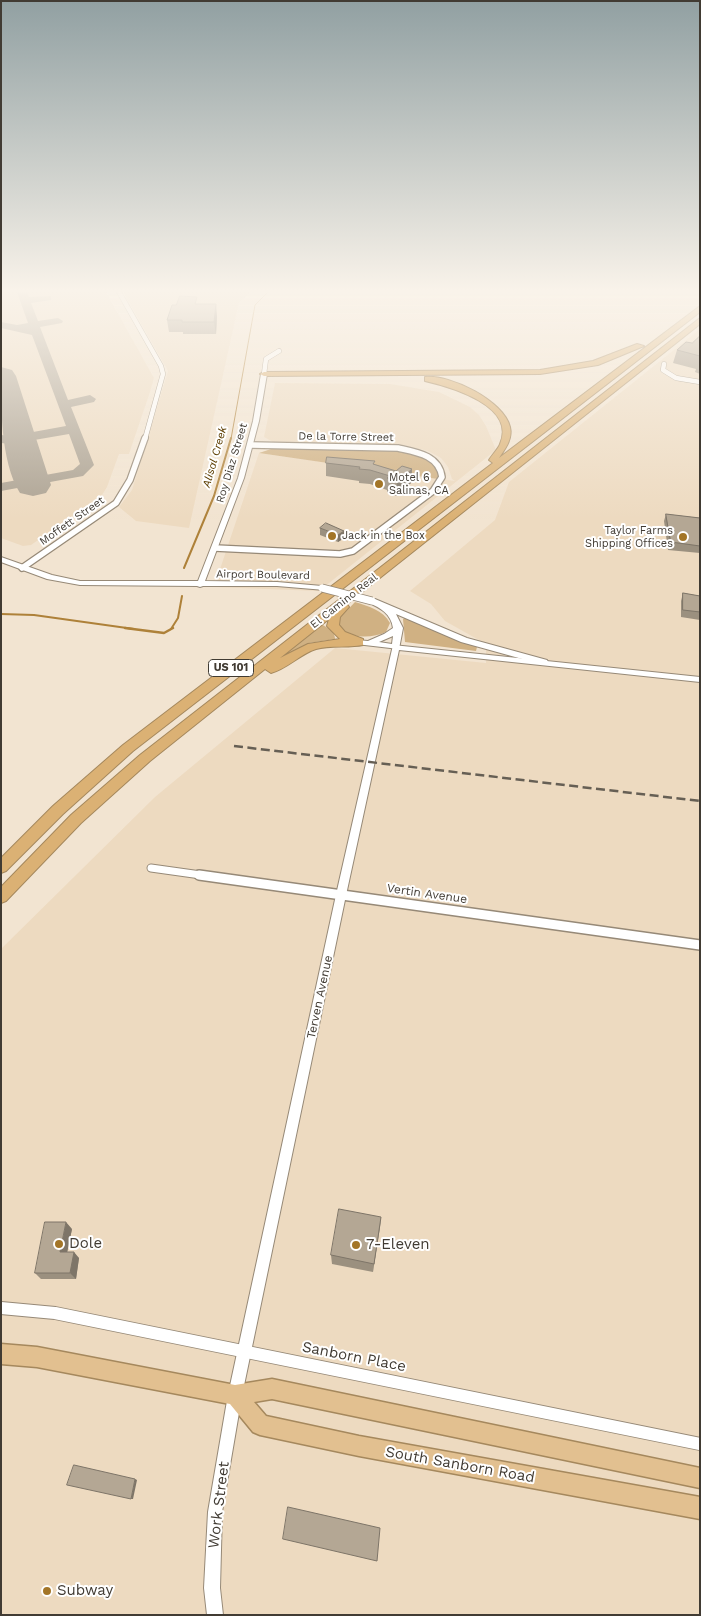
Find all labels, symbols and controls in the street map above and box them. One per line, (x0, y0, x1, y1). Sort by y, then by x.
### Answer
street label: Roy Diaz Street (214, 422, 250, 504)
water label: Alisal Creek (200, 425, 230, 489)
street label: De la Torre Street (298, 430, 394, 444)
place label: Motel 6 Salinas, CA (389, 471, 449, 497)
marker: Motel 6 Salinas, CA (373, 478, 385, 490)
street label: Moffett Street (37, 494, 107, 548)
place label: Taylor Farms Shipping Offices (585, 524, 673, 550)
place label: Jack in the Box (342, 529, 425, 543)
marker: Jack in the Box (326, 530, 338, 542)
marker: Taylor Farms Shipping Offices (677, 531, 689, 543)
street label: Airport Boulevard (216, 568, 310, 582)
street label: El Camino Real (308, 571, 380, 631)
road number: US 101 (208, 660, 254, 676)
street label: Vertin Avenue (386, 881, 468, 907)
street label: Terven Avenue (304, 954, 336, 1040)
place label: Dole (69, 1235, 102, 1253)
place label: 7-Eleven (366, 1236, 430, 1254)
marker: Dole (53, 1238, 65, 1250)
marker: 7-Eleven (350, 1239, 362, 1251)
street label: Sanborn Place (301, 1338, 407, 1376)
street label: South Sanborn Road (384, 1443, 536, 1487)
street label: Work Street (205, 1460, 233, 1550)
place label: Subway (57, 1582, 113, 1600)
marker: Subway (41, 1585, 53, 1597)

